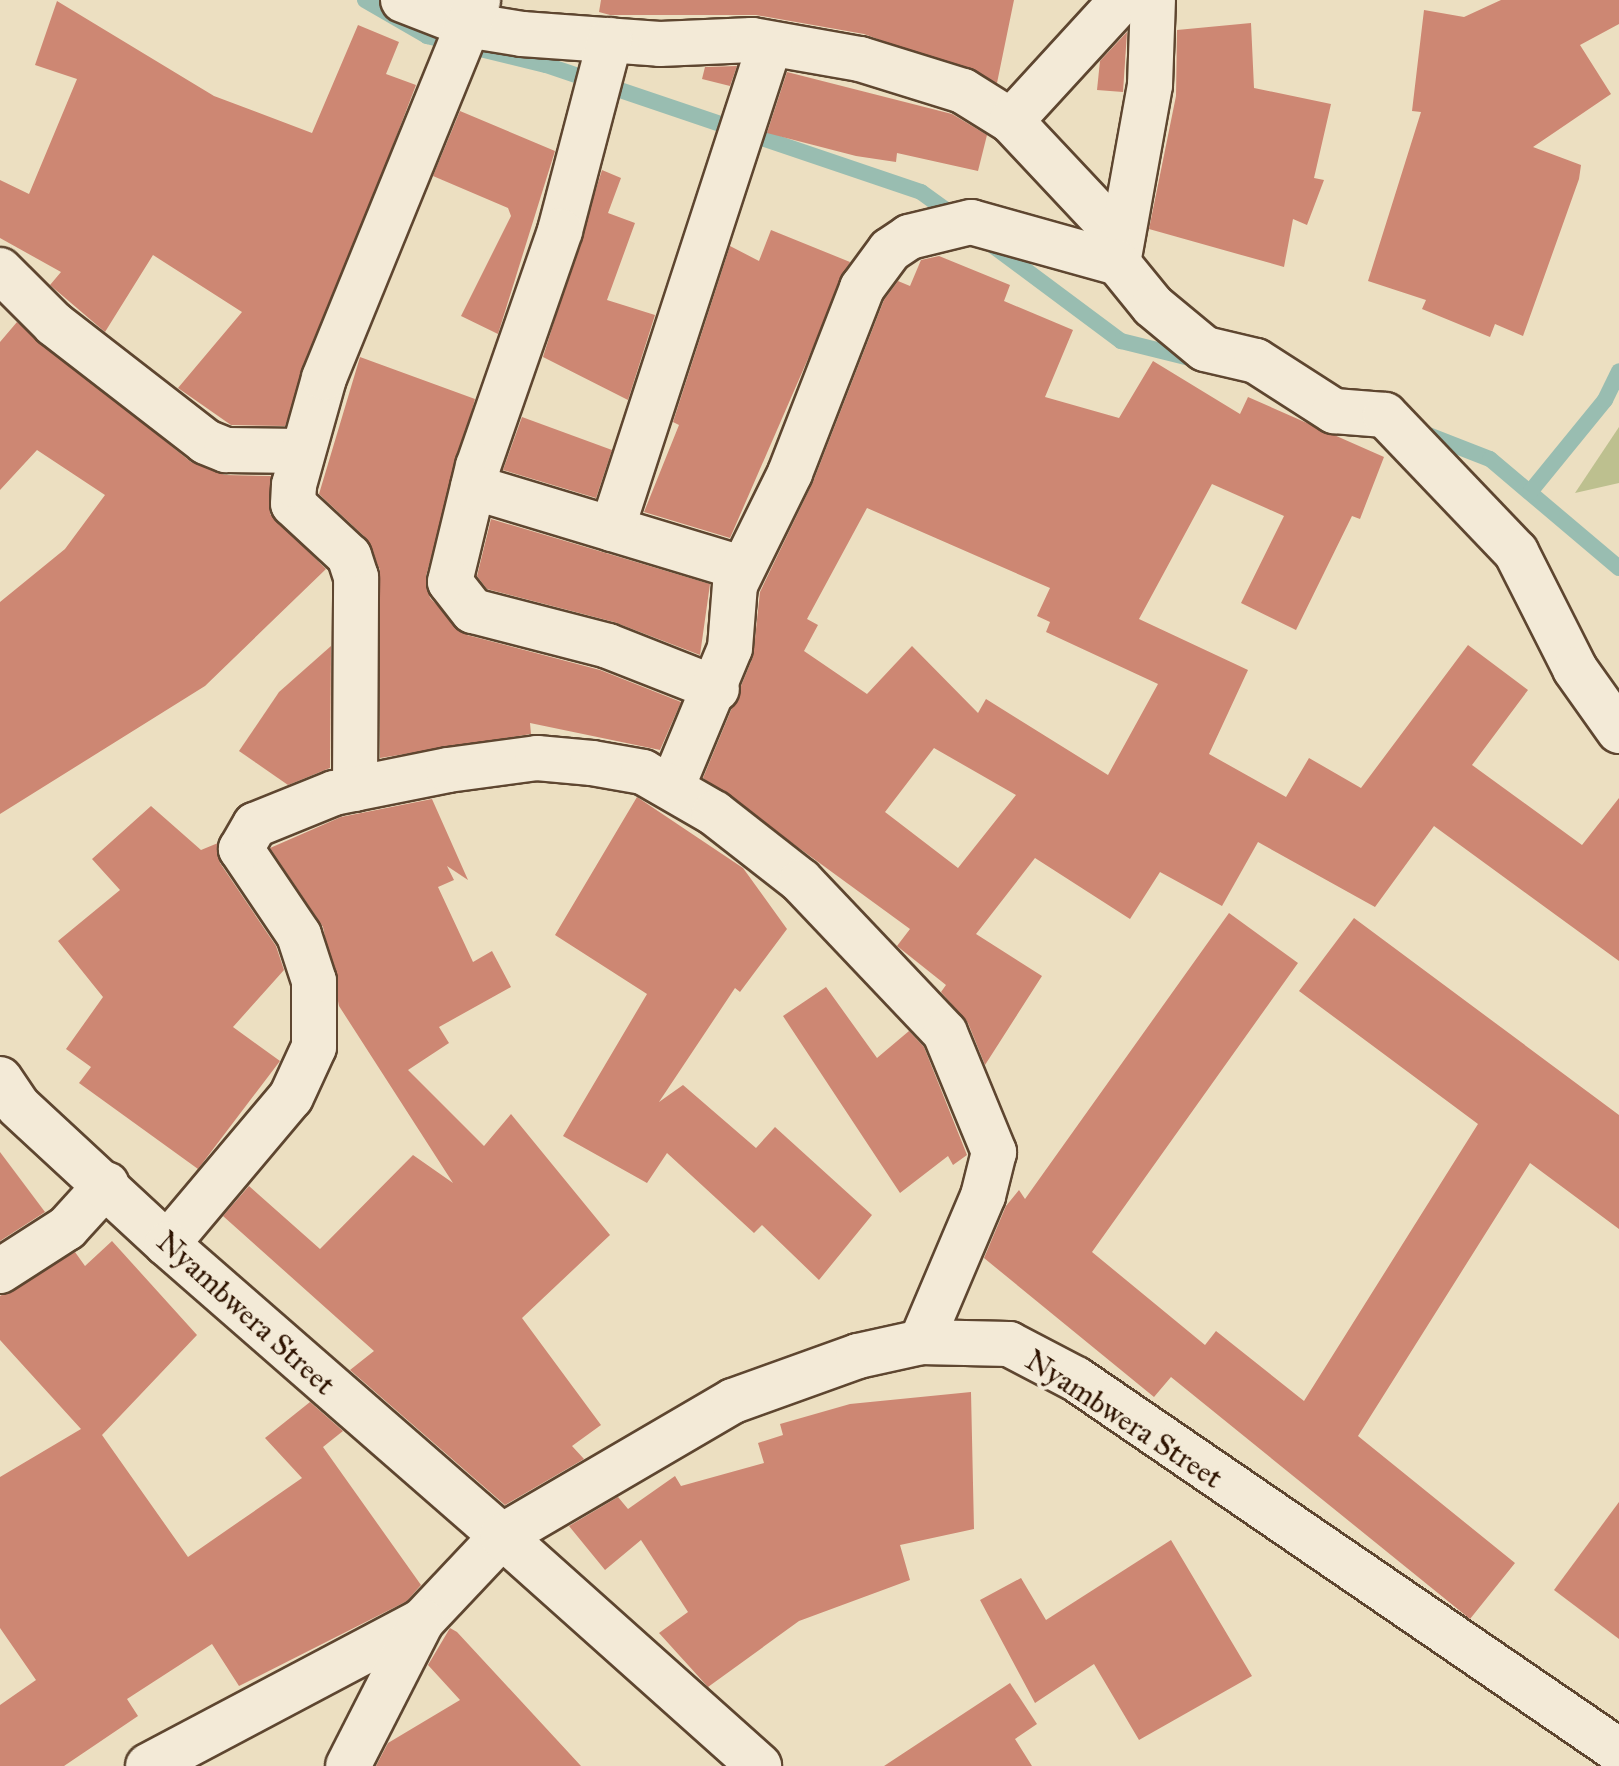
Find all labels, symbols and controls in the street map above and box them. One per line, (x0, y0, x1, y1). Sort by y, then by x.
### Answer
street label: Nyambwera Street (149, 1223, 343, 1403)
street label: Nyambwera Street (1019, 1342, 1229, 1496)

